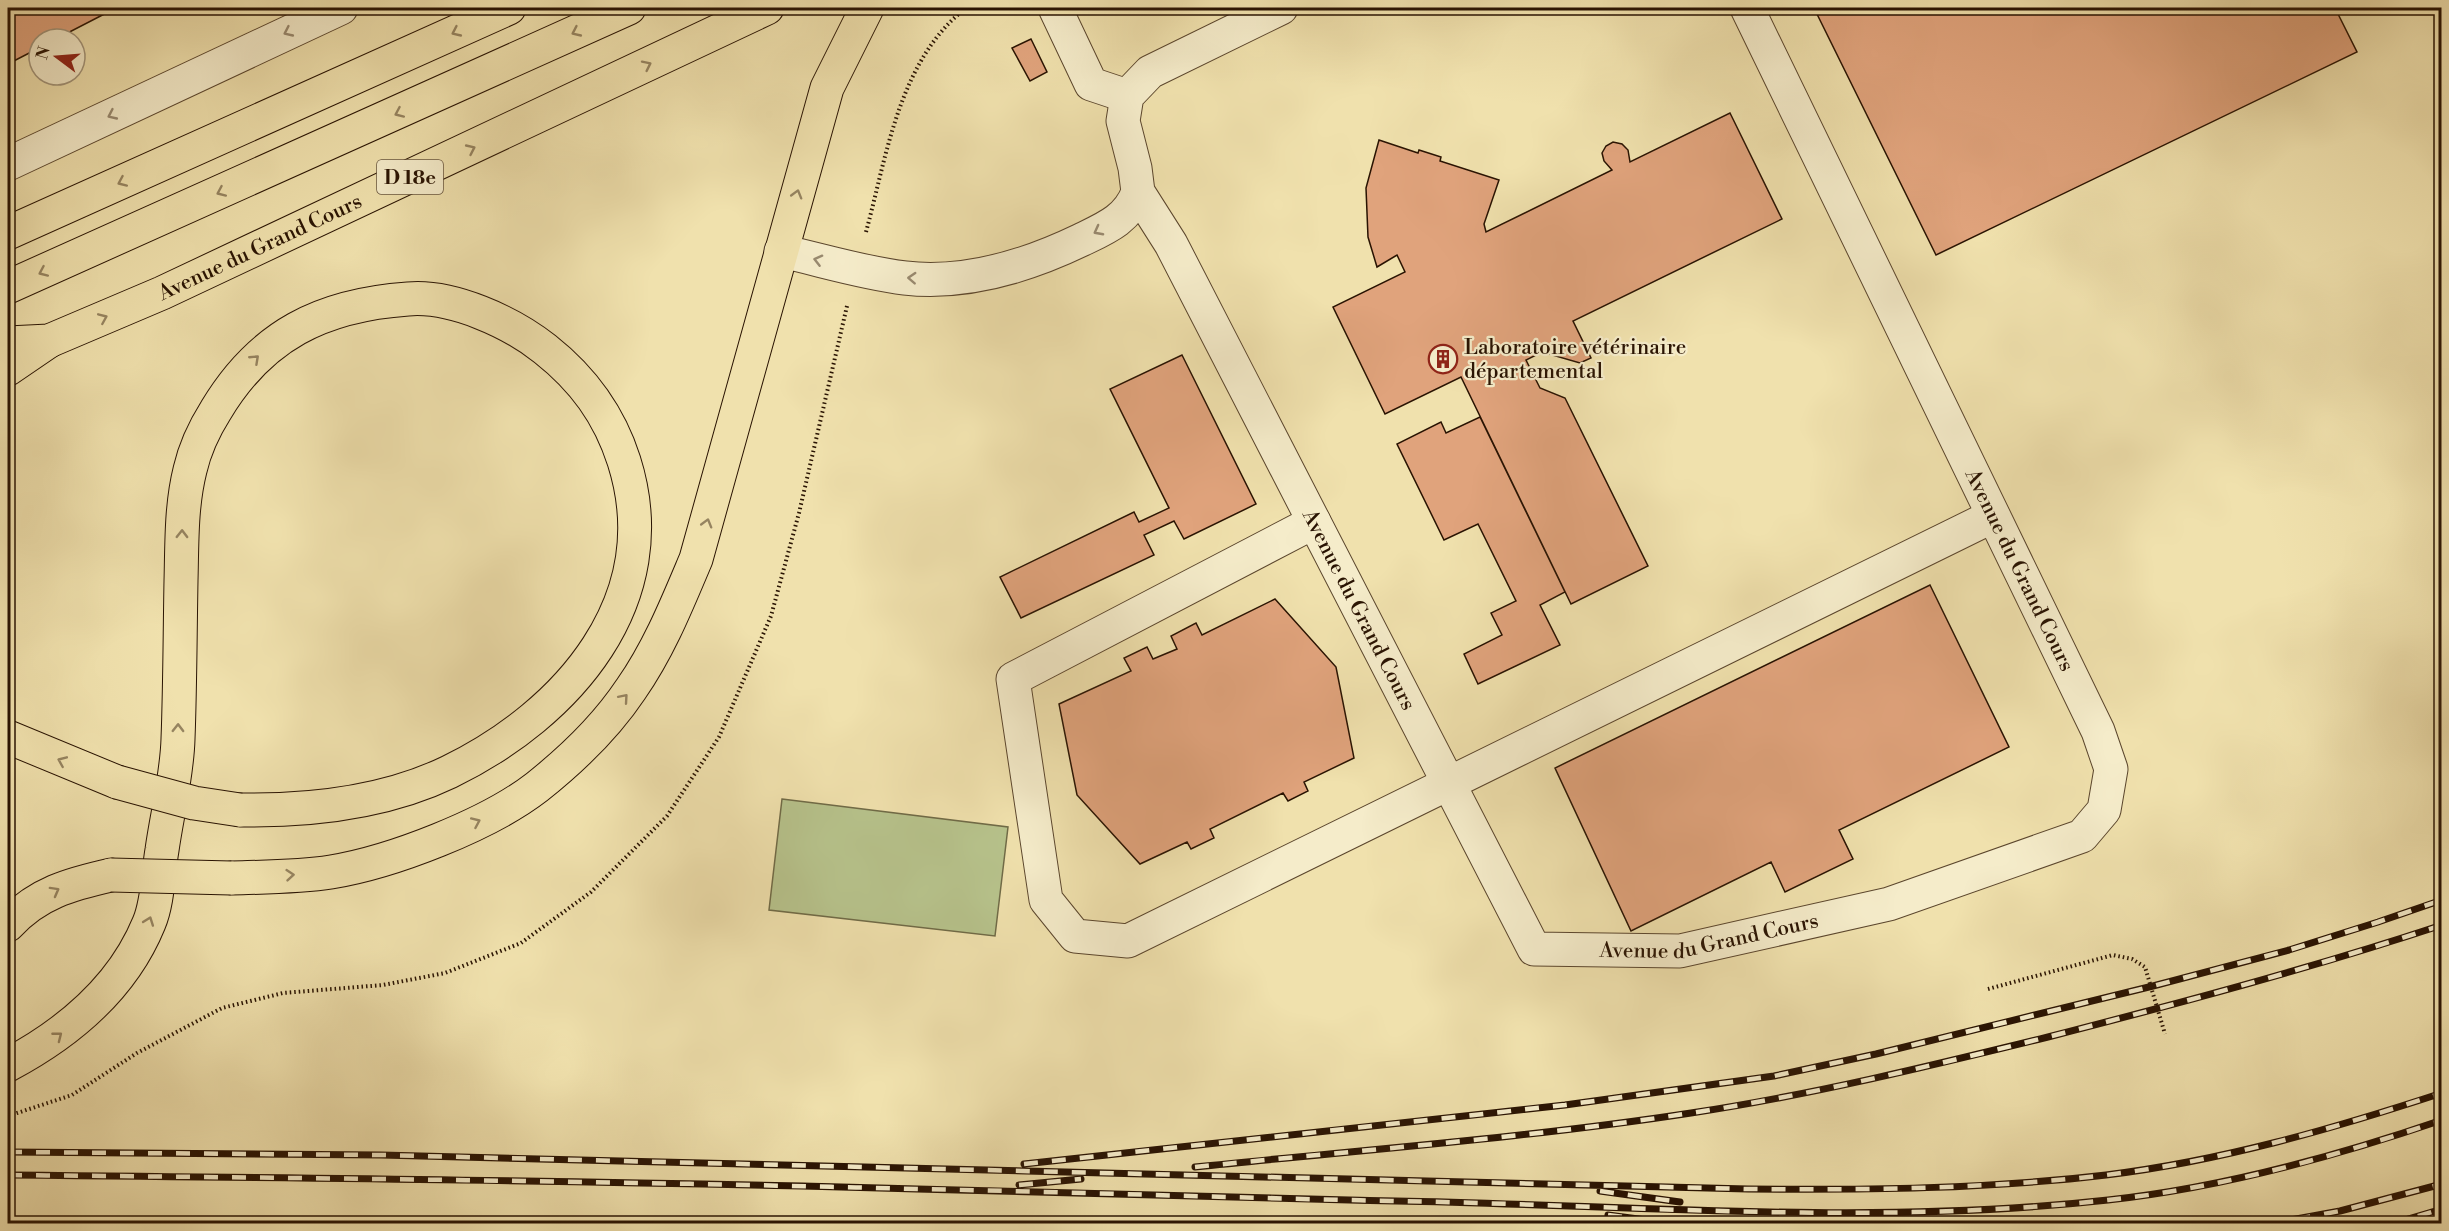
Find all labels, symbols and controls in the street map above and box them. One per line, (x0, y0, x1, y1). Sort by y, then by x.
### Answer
one-way arrow (283, 24, 294, 36)
one-way arrow (452, 24, 463, 36)
one-way arrow (572, 24, 583, 36)
north arrow (27, 27, 87, 87)
text: N (32, 44, 55, 62)
one-way arrow (641, 61, 652, 73)
one-way arrow (394, 105, 405, 117)
one-way arrow (107, 107, 118, 119)
one-way arrow (464, 144, 475, 156)
road number: D 18e (377, 160, 443, 194)
one-way arrow (118, 175, 129, 187)
one-way arrow (216, 185, 227, 197)
street label: Avenue du Grand Cours (153, 189, 366, 307)
one-way arrow (789, 190, 802, 200)
one-way arrow (1094, 224, 1104, 235)
one-way arrow (813, 254, 823, 267)
one-way arrow (38, 265, 49, 277)
one-way arrow (907, 271, 916, 284)
one-way arrow (97, 313, 108, 325)
place label: Laboratoire vétérinaire départemental (1464, 335, 1686, 385)
building icon: Laboratoire vétérinaire départemental (1427, 343, 1459, 375)
one-way arrow (248, 355, 258, 366)
street label: Avenue du Grand Cours (1958, 464, 2079, 676)
street label: Avenue du Grand Cours (1296, 505, 1421, 715)
one-way arrow (699, 518, 712, 528)
one-way arrow (176, 529, 188, 538)
one-way arrow (617, 694, 628, 705)
one-way arrow (172, 724, 185, 733)
one-way arrow (57, 756, 68, 768)
one-way arrow (470, 818, 481, 830)
one-way arrow (285, 869, 294, 882)
one-way arrow (49, 887, 59, 898)
street label: Avenue du Grand Cours (1598, 908, 1821, 965)
one-way arrow (141, 916, 154, 926)
one-way arrow (51, 1032, 62, 1043)

